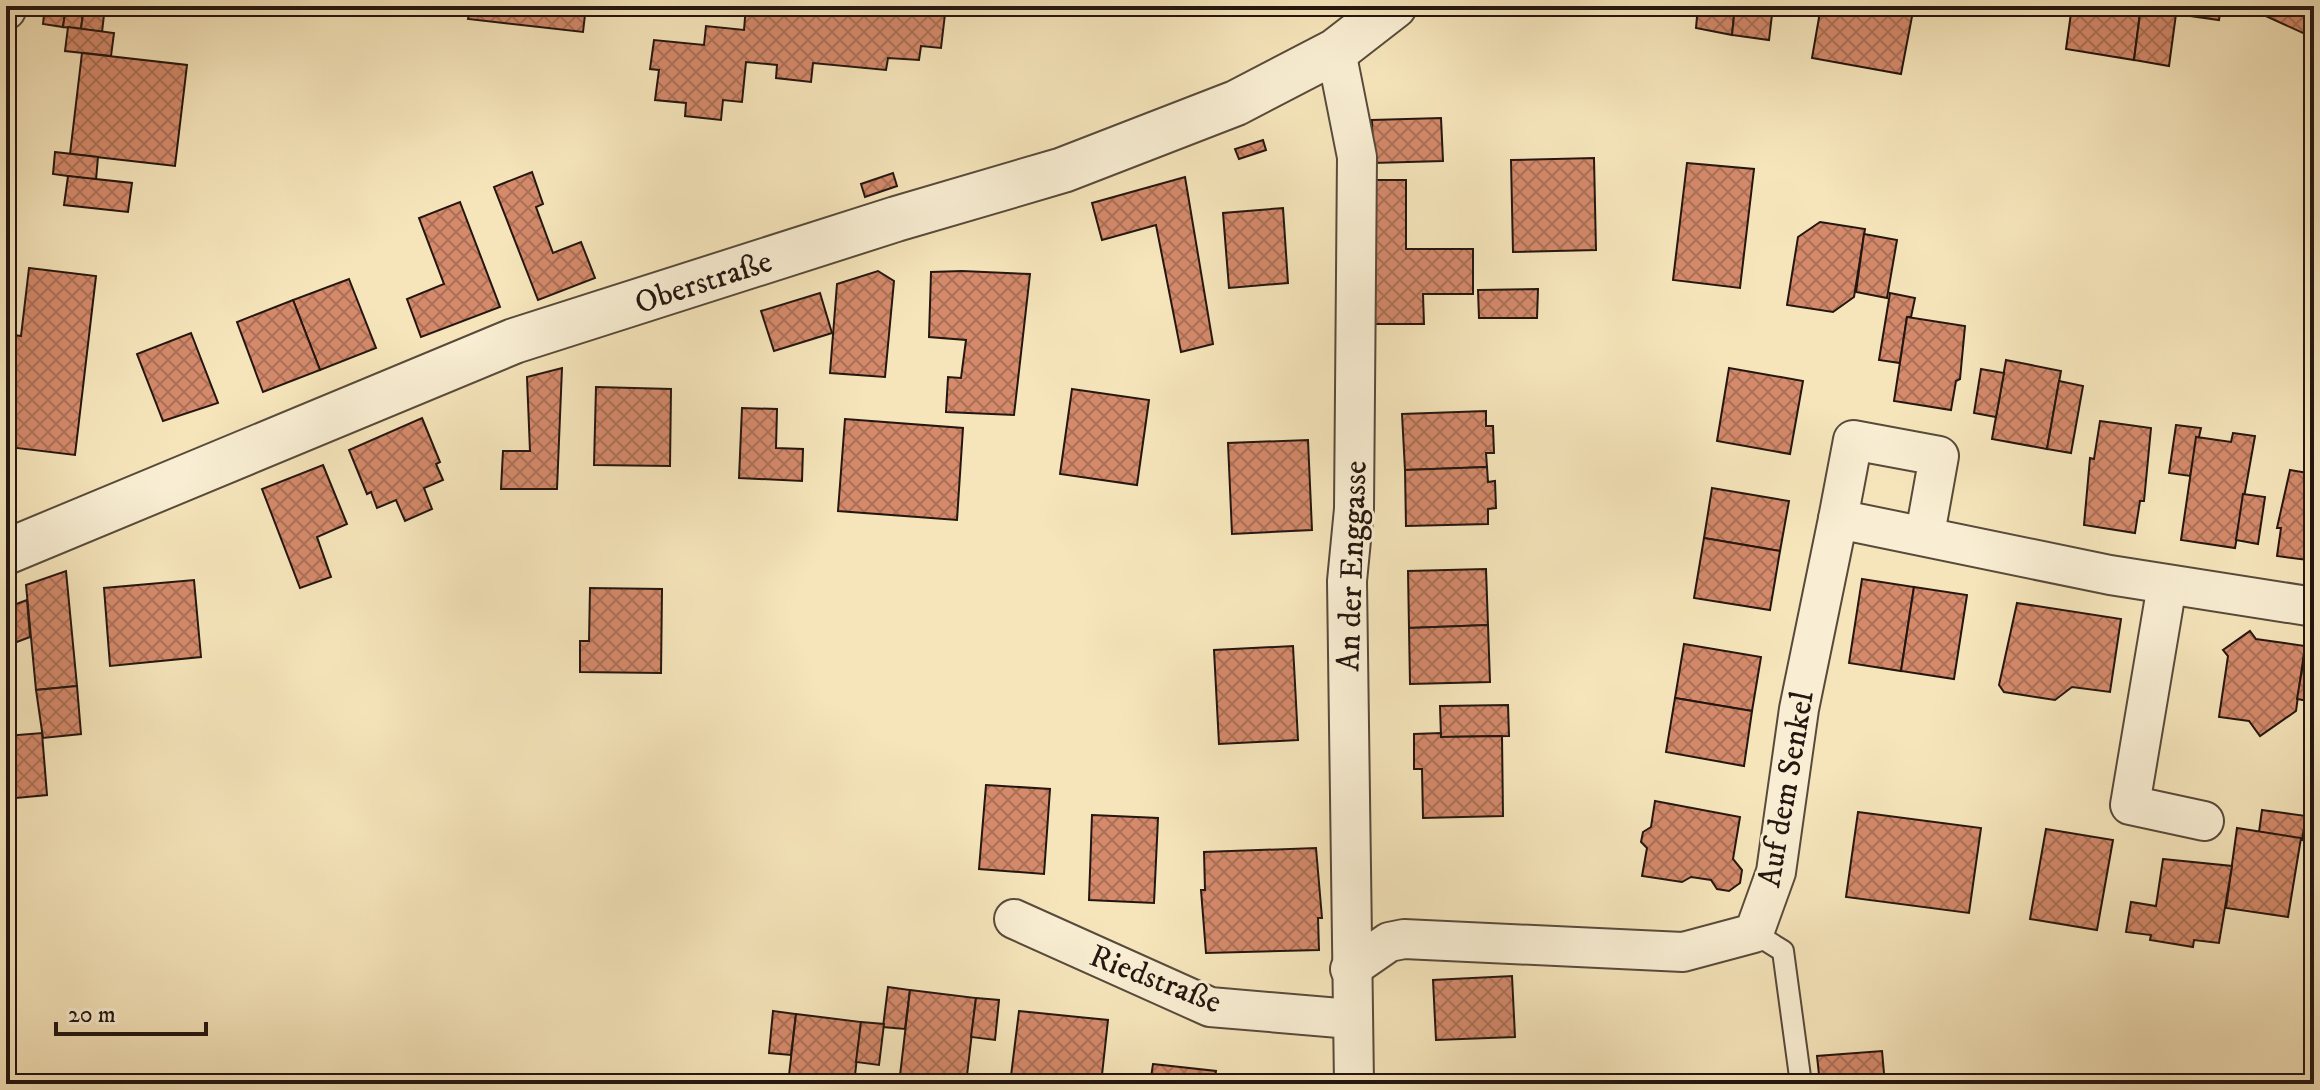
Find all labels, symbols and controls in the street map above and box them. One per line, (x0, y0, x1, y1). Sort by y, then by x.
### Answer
street label: Oberstraße (630, 242, 777, 324)
street label: An der Enggasse (1329, 460, 1377, 672)
street label: Auf dem Senkel (1750, 688, 1824, 890)
street label: Riedstraße (1084, 937, 1227, 1023)
scale bar (56, 986, 206, 1036)
text: 20 m (68, 1000, 116, 1030)

